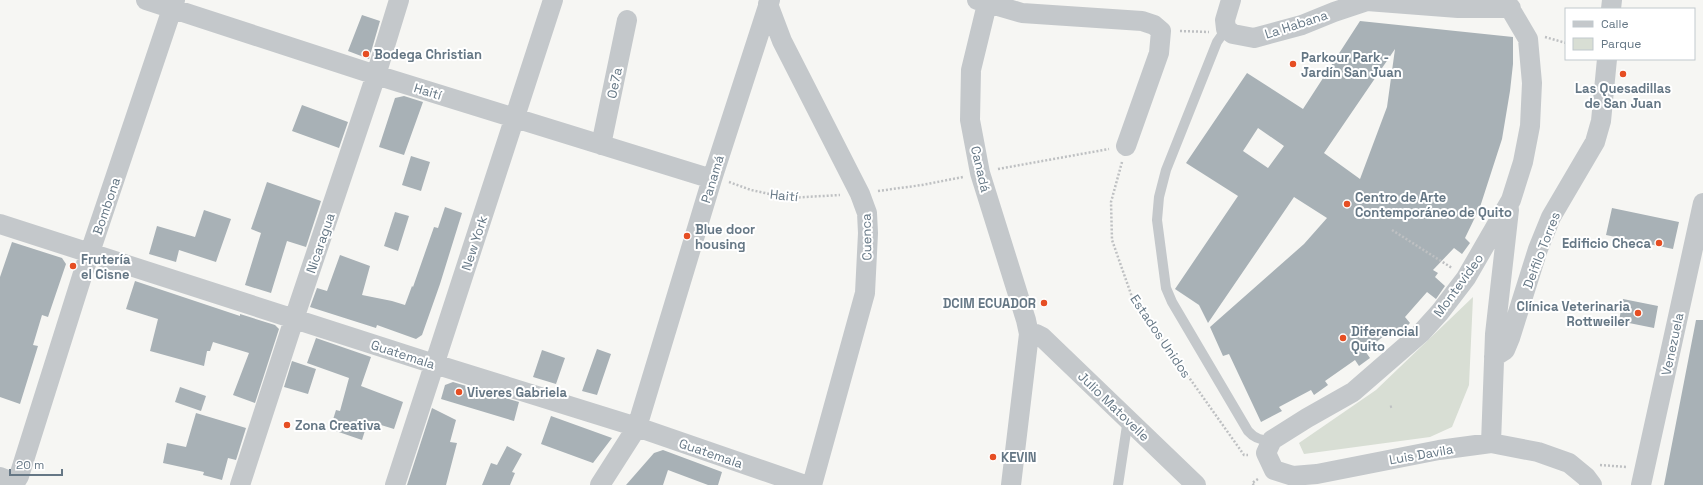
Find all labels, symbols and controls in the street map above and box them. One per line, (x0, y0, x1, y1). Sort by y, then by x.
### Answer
street label: La Habana (1263, 6, 1330, 43)
legend (1565, 8, 1695, 60)
text: Calle (1601, 16, 1629, 32)
text: Parque (1601, 36, 1641, 52)
place label: Bodega Christian (374, 46, 482, 63)
marker: Bodega Christian (361, 49, 371, 59)
place label: Parkour Park - Jardín San Juan (1301, 49, 1402, 81)
marker: Parkour Park - Jardín San Juan (1288, 59, 1298, 69)
street label: Oe7a (603, 66, 626, 100)
marker: Las Quesadillas de San Juan (1618, 69, 1628, 79)
street label: Haití (412, 79, 445, 104)
place label: Las Quesadillas de San Juan (1575, 80, 1671, 112)
street label: Canadá (967, 144, 994, 194)
street label: Panamá (697, 153, 728, 205)
street label: Bombona (89, 175, 124, 237)
street label: Haití (769, 186, 800, 206)
place label: Centro de Arte Contemporáneo de Quito (1355, 189, 1512, 221)
marker: Centro de Arte Contemporáneo de Quito (1342, 199, 1352, 209)
street label: Deifilo Torres (1519, 209, 1564, 291)
street label: Nicaragua (302, 210, 339, 276)
street label: Cuenca (858, 213, 875, 261)
street label: New York (458, 214, 491, 273)
place label: Blue door housing (695, 221, 755, 253)
marker: Blue door housing (682, 231, 692, 241)
place label: Edificio Checa (1562, 235, 1651, 252)
marker: Edificio Checa (1654, 238, 1664, 248)
street label: Montevideo (1430, 250, 1487, 320)
place label: Frutería el Cisne (81, 251, 131, 283)
marker: Frutería el Cisne (68, 261, 78, 271)
street label: Estados Unidos (1126, 291, 1195, 381)
place label: DCIM ECUADOR (943, 295, 1036, 312)
marker: DCIM ECUADOR (1039, 298, 1049, 308)
place label: Clínica Veterinaria Rottweiler (1517, 298, 1630, 330)
marker: Clínica Veterinaria Rottweiler (1633, 308, 1643, 318)
street label: Venezuela (1658, 311, 1688, 377)
place label: Diferencial Quito (1351, 323, 1419, 355)
marker: Diferencial Quito (1338, 333, 1348, 343)
street label: Guatemala (369, 336, 438, 373)
street label: Julio Matovelle (1074, 368, 1153, 445)
place label: Viveres Gabriela (467, 384, 567, 401)
marker: Viveres Gabriela (454, 387, 464, 397)
place label: Zona Creativa (295, 417, 381, 434)
marker: Zona Creativa (282, 420, 292, 430)
street label: Guatemala (677, 435, 745, 472)
street label: Luis Davila (1388, 440, 1455, 469)
place label: KEVIN (1001, 449, 1037, 466)
scale bar (10, 451, 62, 477)
marker: KEVIN (988, 452, 998, 462)
text: 20 m (16, 457, 44, 473)

